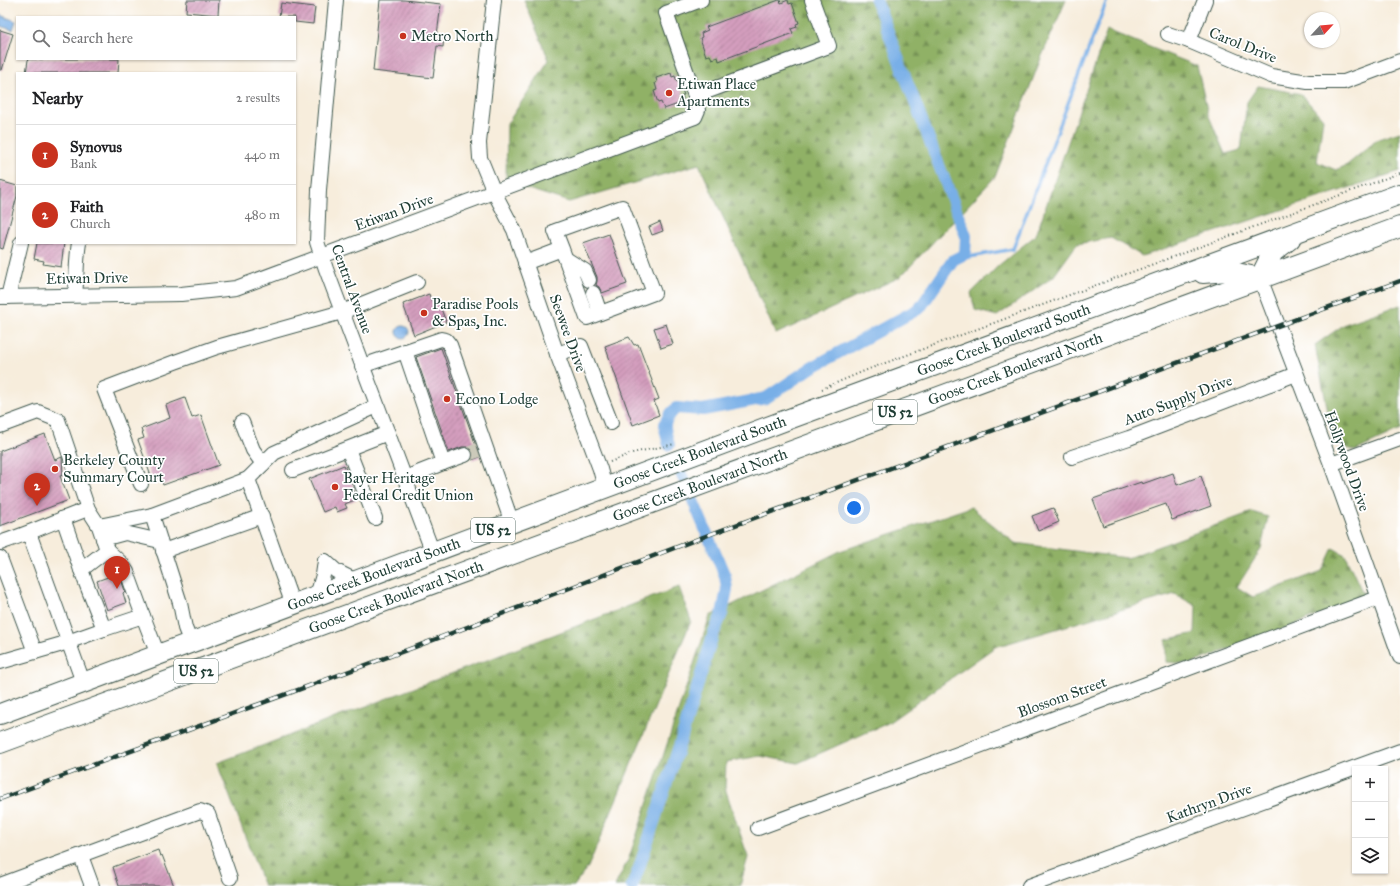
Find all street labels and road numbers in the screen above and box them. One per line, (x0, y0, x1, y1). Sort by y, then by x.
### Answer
street label: Carol Drive (1206, 23, 1280, 67)
street label: Etiwan Drive (352, 189, 436, 235)
street label: Central Avenue (327, 242, 377, 336)
street label: Etiwan Drive (46, 268, 128, 288)
street label: Seewee Drive (546, 292, 590, 374)
street label: Goose Creek Boulevard South (914, 300, 1093, 380)
street label: Goose Creek Boulevard North (925, 328, 1106, 409)
street label: Auto Supply Drive (1120, 371, 1235, 429)
road number: US 52 (873, 400, 917, 424)
street label: Hollywood Drive (1320, 408, 1374, 514)
street label: Goose Creek Boulevard South (611, 412, 789, 493)
street label: Goose Creek Boulevard North (610, 444, 790, 525)
road number: US 52 (471, 518, 515, 542)
street label: Goose Creek Boulevard South (285, 533, 463, 615)
street label: Goose Creek Boulevard North (306, 556, 486, 637)
road number: US 52 (174, 659, 218, 683)
street label: Blossom Street (1015, 672, 1110, 721)
street label: Kathryn Drive (1164, 779, 1254, 827)

